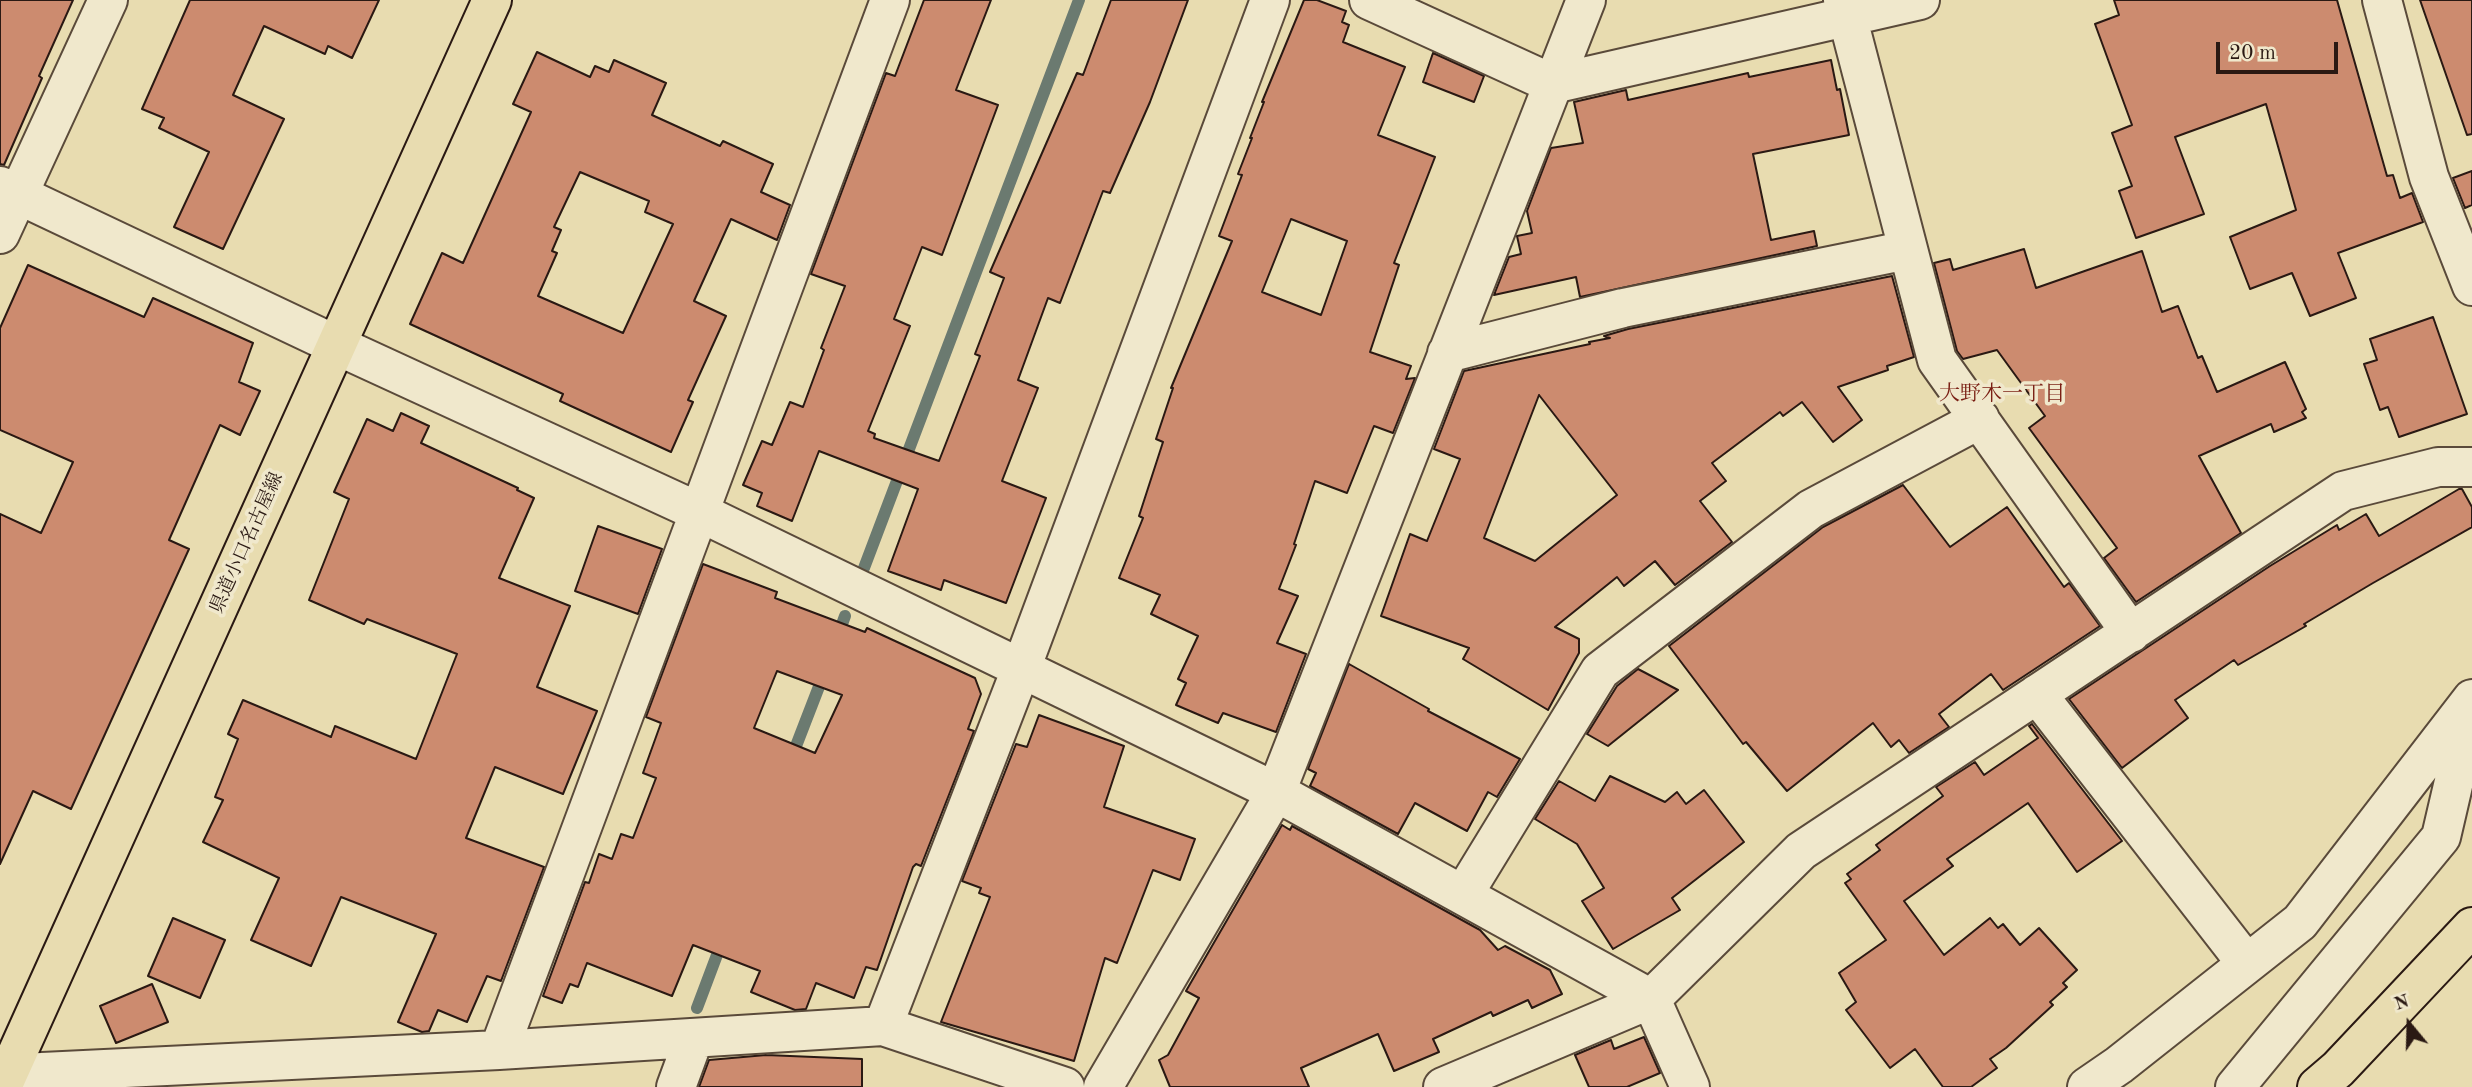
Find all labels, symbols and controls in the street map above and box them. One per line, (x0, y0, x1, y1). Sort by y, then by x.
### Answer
scale bar (2220, 28, 2342, 72)
text: 20 m (2229, 43, 2276, 64)
district label: 大野木一丁目 (1939, 381, 2065, 407)
street label: 県道小口名古屋線 (206, 469, 288, 617)
north arrow (2374, 989, 2444, 1059)
text: N (2392, 992, 2412, 1015)

